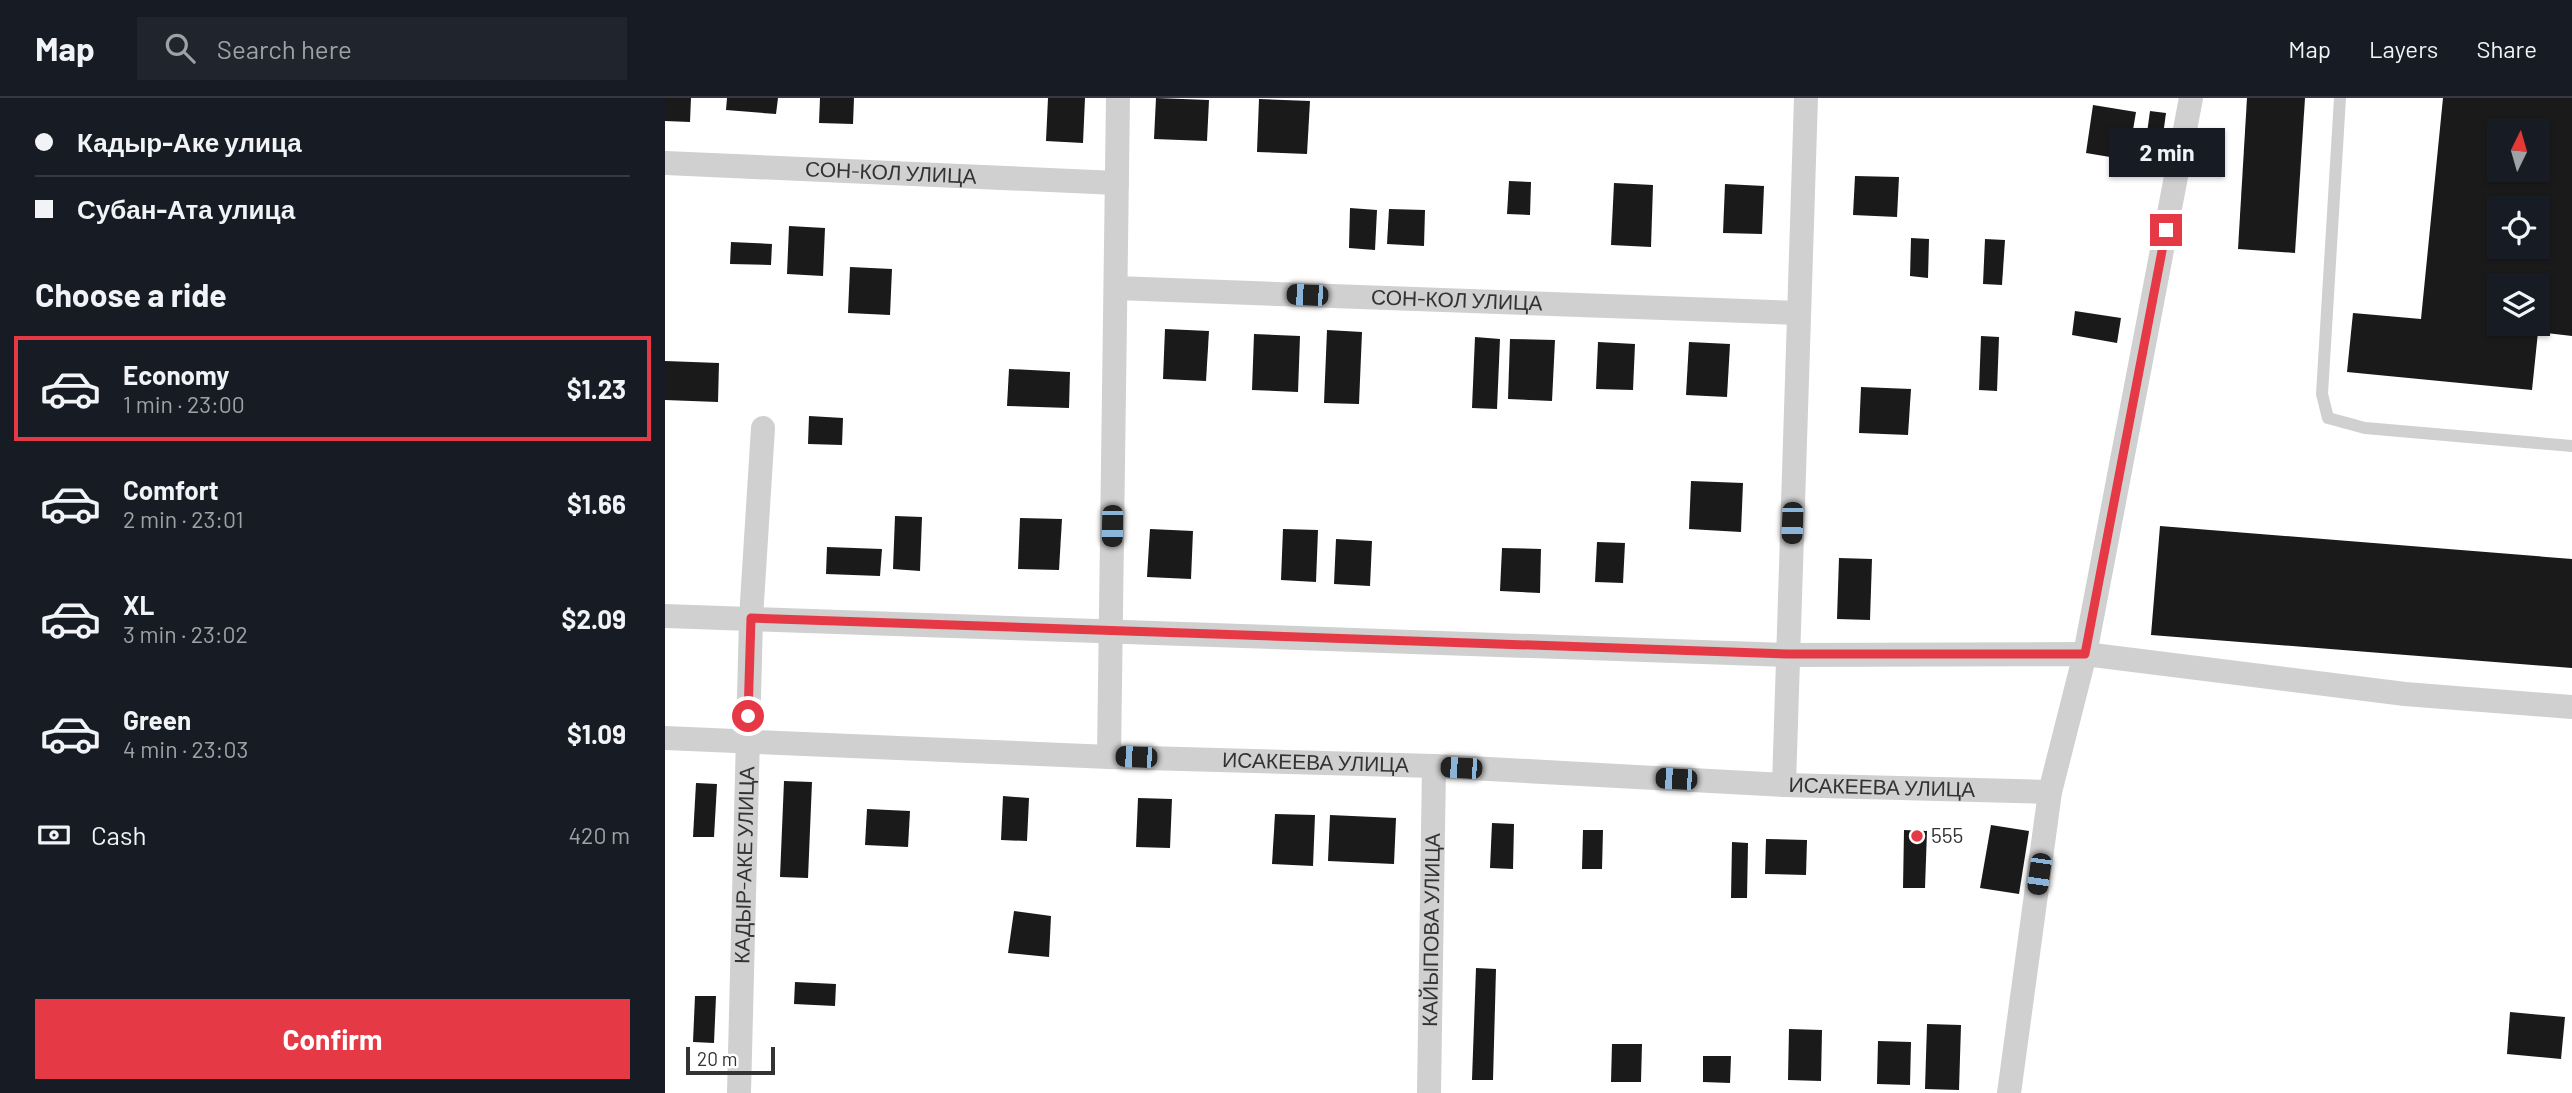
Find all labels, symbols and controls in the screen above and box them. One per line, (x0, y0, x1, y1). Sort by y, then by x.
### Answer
search box (137, 17, 627, 80)
text: Map (35, 28, 95, 68)
icon: search (161, 29, 199, 67)
text: Search here (217, 33, 352, 64)
text: Map (2288, 34, 2331, 63)
text: Layers (2369, 34, 2438, 63)
text: Share (2476, 34, 2537, 63)
north arrow (2487, 119, 2550, 182)
map controls (2487, 119, 2550, 336)
text: Кадыр-Аке улица (77, 126, 302, 157)
callout: 2 min (2108, 129, 2224, 178)
text: 2 min (2139, 138, 2195, 166)
street label: СОН-КОЛ УЛИЦА (805, 155, 977, 188)
text: Субан-Ата улица (77, 193, 295, 224)
button: locate (2487, 196, 2550, 259)
route end (2150, 214, 2182, 246)
button: layers (2487, 273, 2550, 336)
text: Choose a ride (35, 275, 227, 313)
street label: СОН-КОЛ УЛИЦА (1371, 283, 1543, 315)
car (1286, 284, 1329, 306)
icon: car (39, 357, 102, 420)
text: Economy (123, 359, 229, 390)
text: $1.23 (567, 373, 626, 404)
text: 1 min · 23:00 (123, 390, 245, 418)
icon: car (39, 472, 102, 535)
text: Comfort (123, 474, 219, 505)
text: $1.66 (567, 488, 626, 519)
car (1781, 502, 1804, 544)
text: 2 min · 23:01 (123, 505, 243, 533)
car (1102, 505, 1123, 547)
icon: car (39, 587, 102, 650)
text: XL (123, 589, 154, 620)
text: $2.09 (562, 603, 626, 634)
text: 3 min · 23:02 (123, 620, 248, 648)
route start (732, 700, 764, 732)
icon: car (39, 702, 102, 765)
text: Green (123, 704, 191, 735)
text: $1.09 (567, 718, 626, 749)
text: 4 min · 23:03 (123, 735, 248, 763)
car (1115, 746, 1158, 768)
street label: ИСАКЕЕВА УЛИЦА (1222, 746, 1409, 776)
car (1440, 756, 1483, 780)
street label: КАДЫР-АКЕ УЛИЦА (728, 766, 758, 964)
car (1655, 767, 1698, 791)
street label: ИСАКЕЕВА УЛИЦА (1788, 771, 1976, 801)
icon: cash (35, 816, 73, 854)
text: Cash (91, 819, 146, 850)
text: 420 m (568, 821, 630, 849)
place label: 555 (1931, 822, 1963, 847)
marker: 555 (1909, 828, 1925, 844)
street label: КАЙЫПОВА УЛИЦА (1416, 833, 1444, 1027)
car (2026, 852, 2053, 896)
button: Confirm (35, 999, 630, 1079)
scale bar (686, 1044, 775, 1076)
text: 20 m (697, 1047, 737, 1070)

